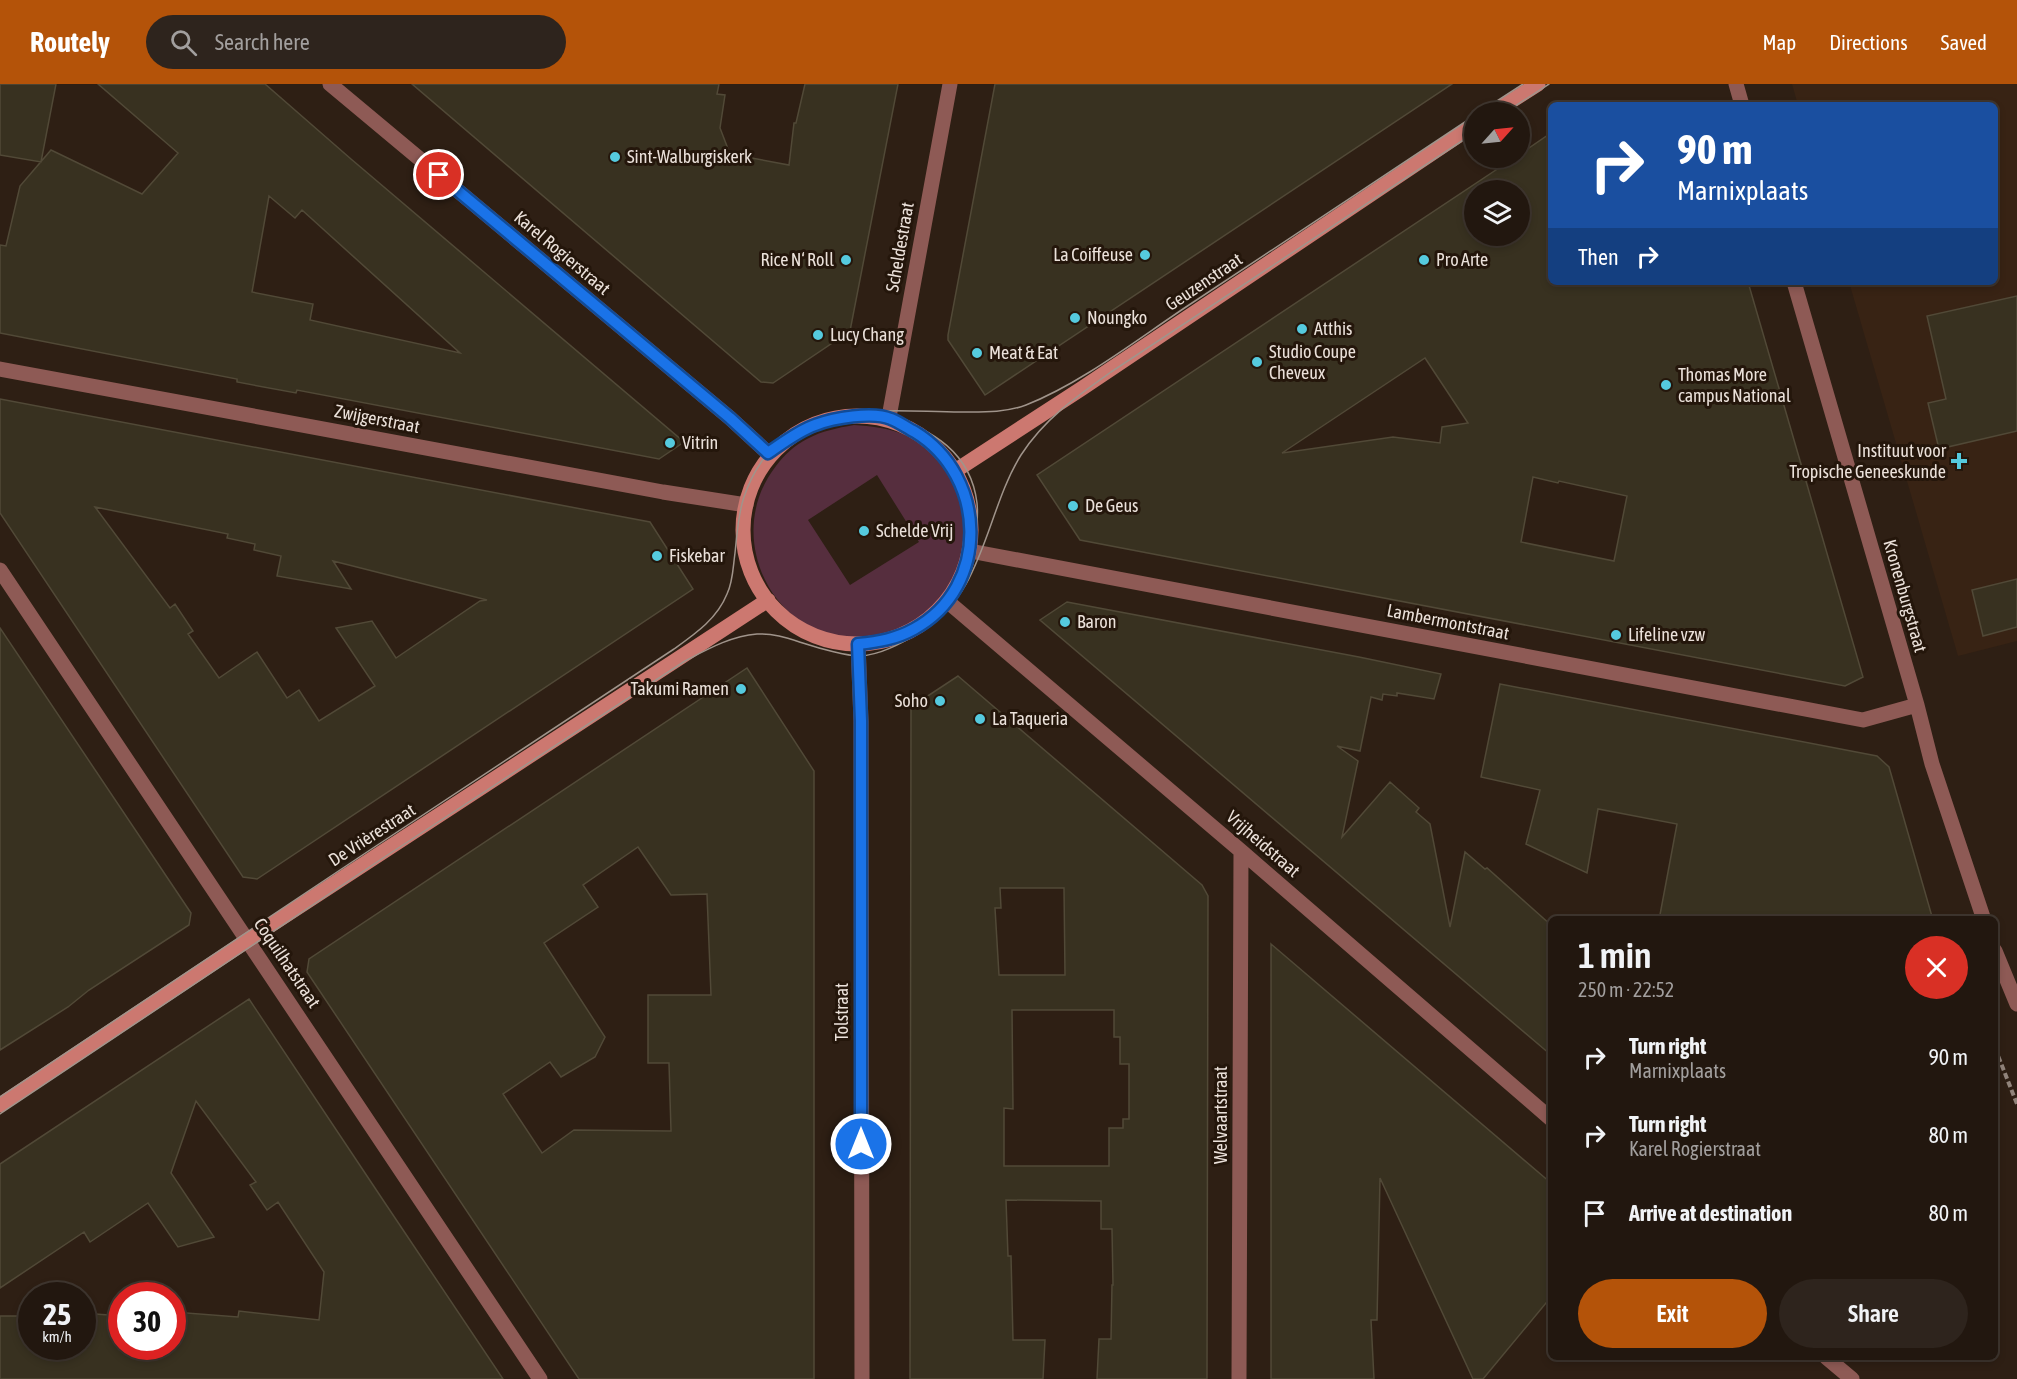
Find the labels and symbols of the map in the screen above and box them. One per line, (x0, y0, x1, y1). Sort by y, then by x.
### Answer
north arrow (1464, 102, 1530, 168)
place label: Sint-Walburgiskerk (627, 146, 752, 167)
pin (413, 149, 464, 200)
marker: Sint-Walburgiskerk (608, 150, 622, 164)
street label: Scheldestraat (881, 200, 918, 293)
street label: Karel Rogierstraat (510, 206, 615, 299)
place label: La Coiffeuse (1053, 244, 1133, 265)
marker: La Coiffeuse (1138, 248, 1152, 262)
street label: Geuzenstraat (1161, 248, 1246, 315)
place label: Rice N‘ Roll (760, 249, 834, 270)
place label: Pro Arte (1436, 249, 1488, 270)
marker: Rice N‘ Roll (839, 253, 853, 267)
marker: Pro Arte (1417, 253, 1431, 267)
place label: Noungko (1087, 307, 1147, 328)
marker: Noungko (1068, 311, 1082, 325)
place label: Atthis (1314, 318, 1352, 339)
marker: Atthis (1295, 322, 1309, 336)
place label: Lucy Chang (830, 324, 904, 345)
marker: Lucy Chang (811, 328, 825, 342)
place label: Studio Coupe Cheveux (1269, 341, 1356, 383)
place label: Meat & Eat (989, 342, 1058, 363)
marker: Meat & Eat (970, 346, 984, 360)
marker: Studio Coupe Cheveux (1250, 355, 1264, 369)
place label: Thomas More campus National (1678, 364, 1791, 406)
marker: Thomas More campus National (1659, 378, 1673, 392)
street label: Zwijgerstraat (333, 400, 422, 437)
place label: Vitrin (682, 432, 718, 453)
marker: Vitrin (663, 436, 677, 450)
place label: Instituut voor Tropische Geneeskunde (1789, 440, 1947, 482)
marker: Instituut voor Tropische Geneeskunde (1950, 452, 1968, 470)
place label: De Geus (1085, 495, 1138, 516)
marker: De Geus (1066, 499, 1080, 513)
place label: Schelde Vrij (876, 520, 953, 541)
marker: Schelde Vrij (857, 524, 871, 538)
street label: Kronenburgstraat (1879, 537, 1932, 655)
place label: Fiskebar (669, 545, 725, 566)
marker: Fiskebar (650, 549, 664, 563)
street label: Lambermontstraat (1385, 599, 1511, 644)
place label: Baron (1077, 611, 1116, 632)
marker: Baron (1058, 615, 1072, 629)
place label: Lifeline vzw (1628, 624, 1705, 645)
marker: Lifeline vzw (1609, 628, 1623, 642)
place label: Takumi Ramen (631, 678, 729, 699)
marker: Takumi Ramen (734, 682, 748, 696)
place label: Soho (895, 690, 928, 711)
marker: Soho (933, 694, 947, 708)
place label: La Taqueria (992, 708, 1068, 729)
marker: La Taqueria (973, 712, 987, 726)
street label: De Vrièrestraat (324, 799, 419, 870)
street label: Vrijheidstraat (1222, 806, 1304, 881)
street label: Coquilhatstraat (250, 914, 325, 1011)
street label: Tolstraat (831, 983, 852, 1041)
street label: Welvaartstraat (1210, 1066, 1231, 1164)
position arrow (829, 1112, 893, 1176)
speed limit sign: 30 (108, 1282, 186, 1360)

